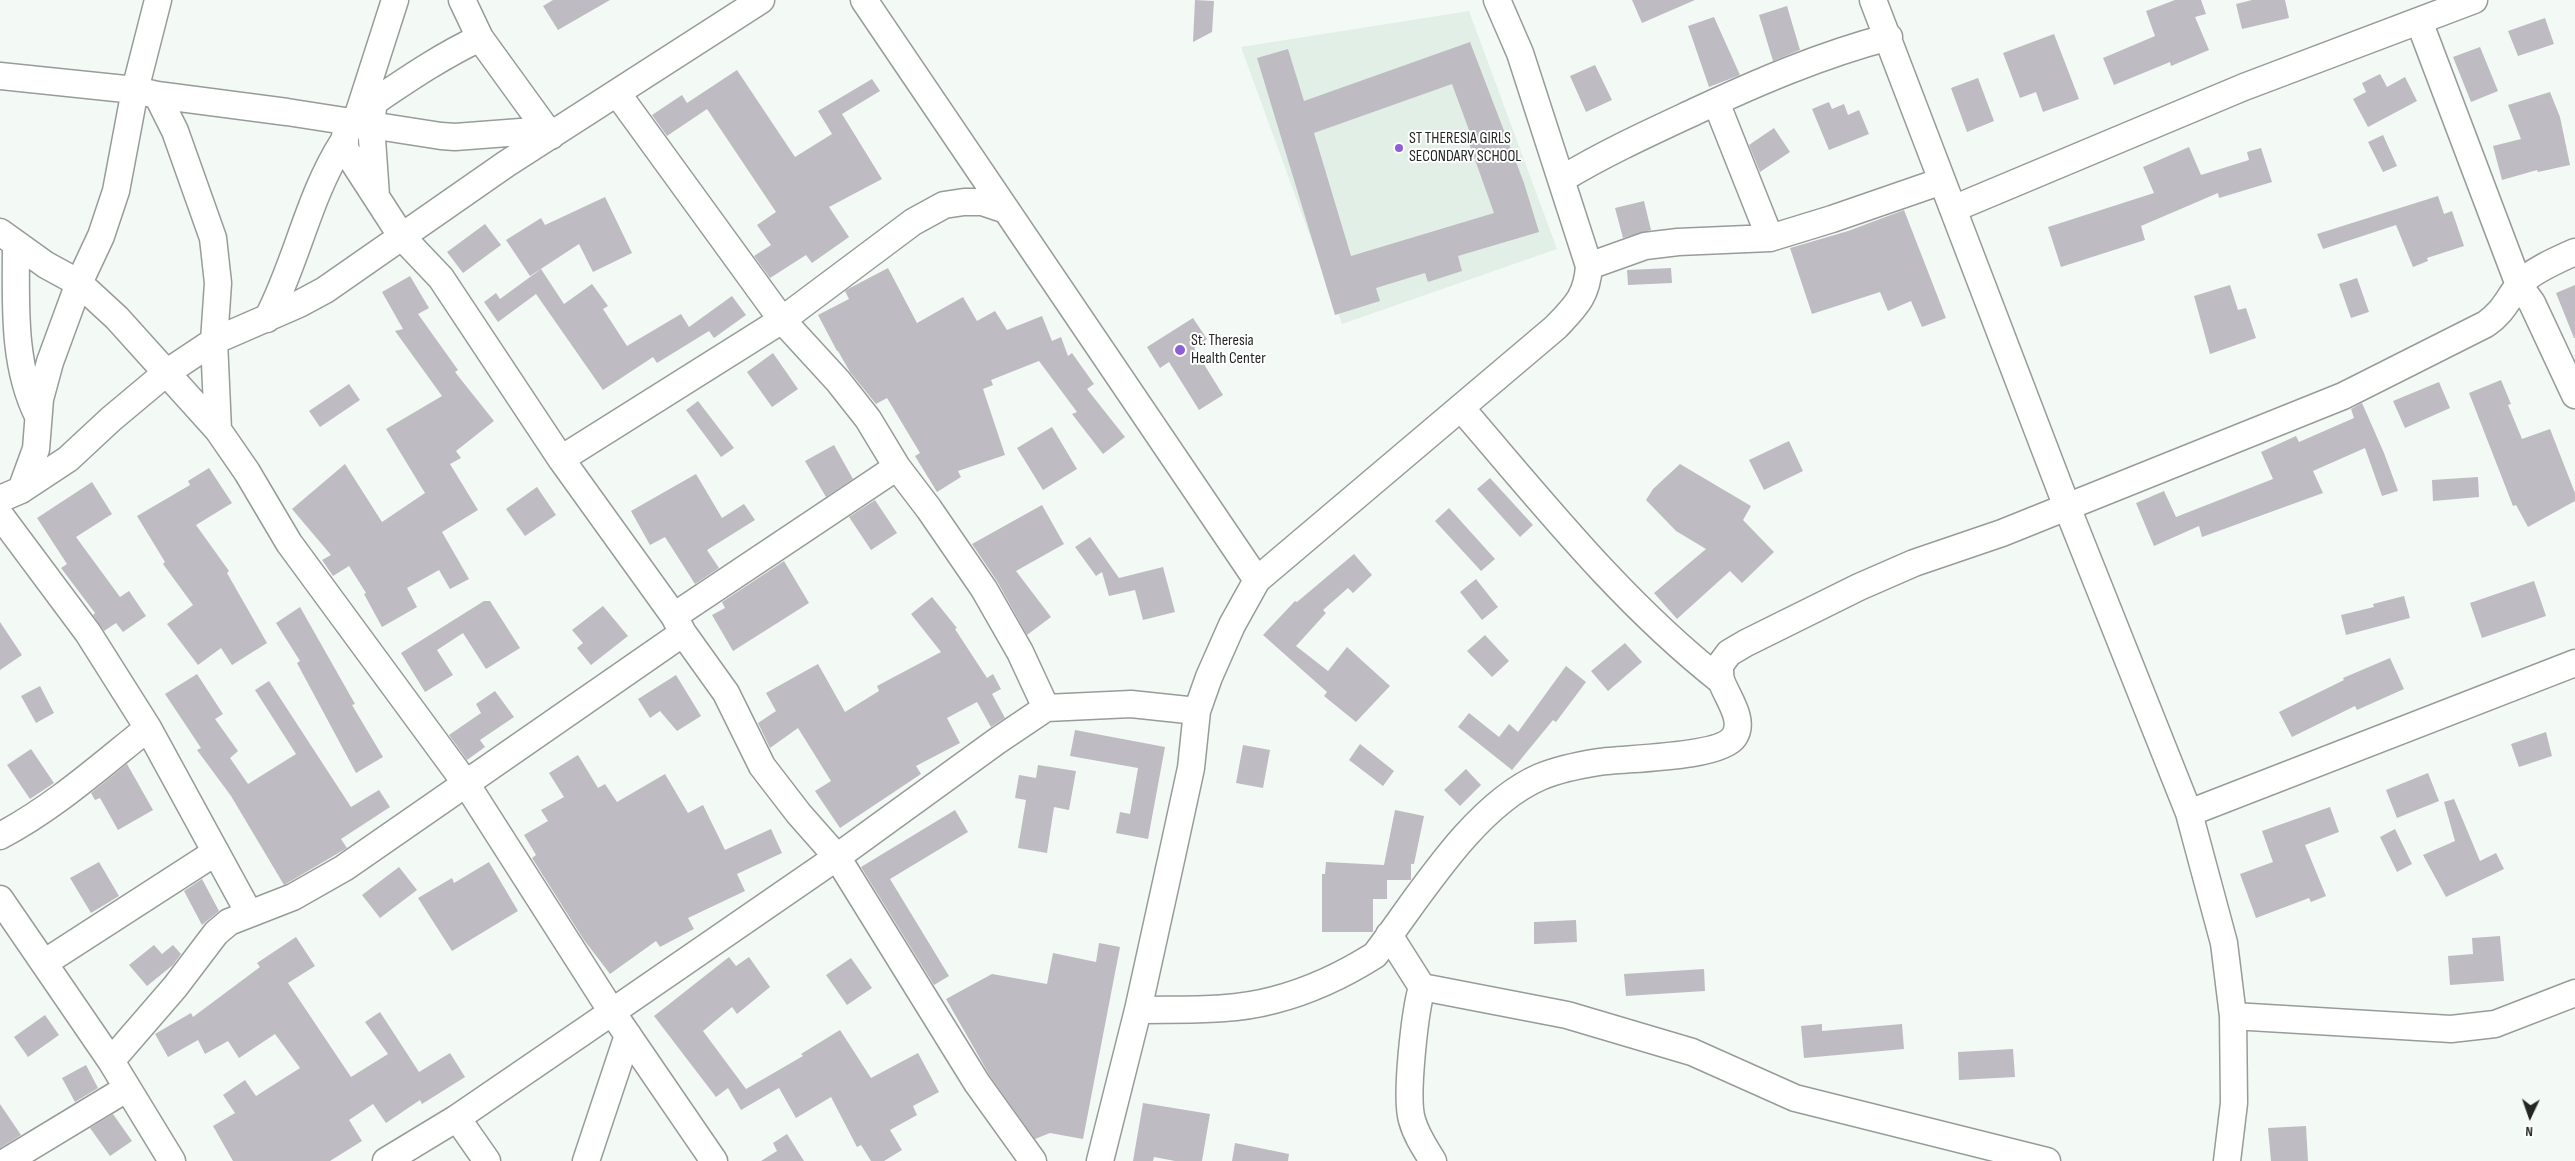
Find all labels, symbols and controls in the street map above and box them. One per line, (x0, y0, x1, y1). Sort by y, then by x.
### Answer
place label: ST THERESIA GIRLS SECONDARY SCHOOL (1409, 129, 1521, 167)
marker: ST THERESIA GIRLS SECONDARY SCHOOL (1393, 142, 1405, 154)
place label: St. Theresia Health Center (1191, 331, 1266, 369)
marker: St. Theresia Health Center (1173, 343, 1187, 357)
north arrow (2505, 1091, 2555, 1141)
text: N (2525, 1123, 2533, 1140)

